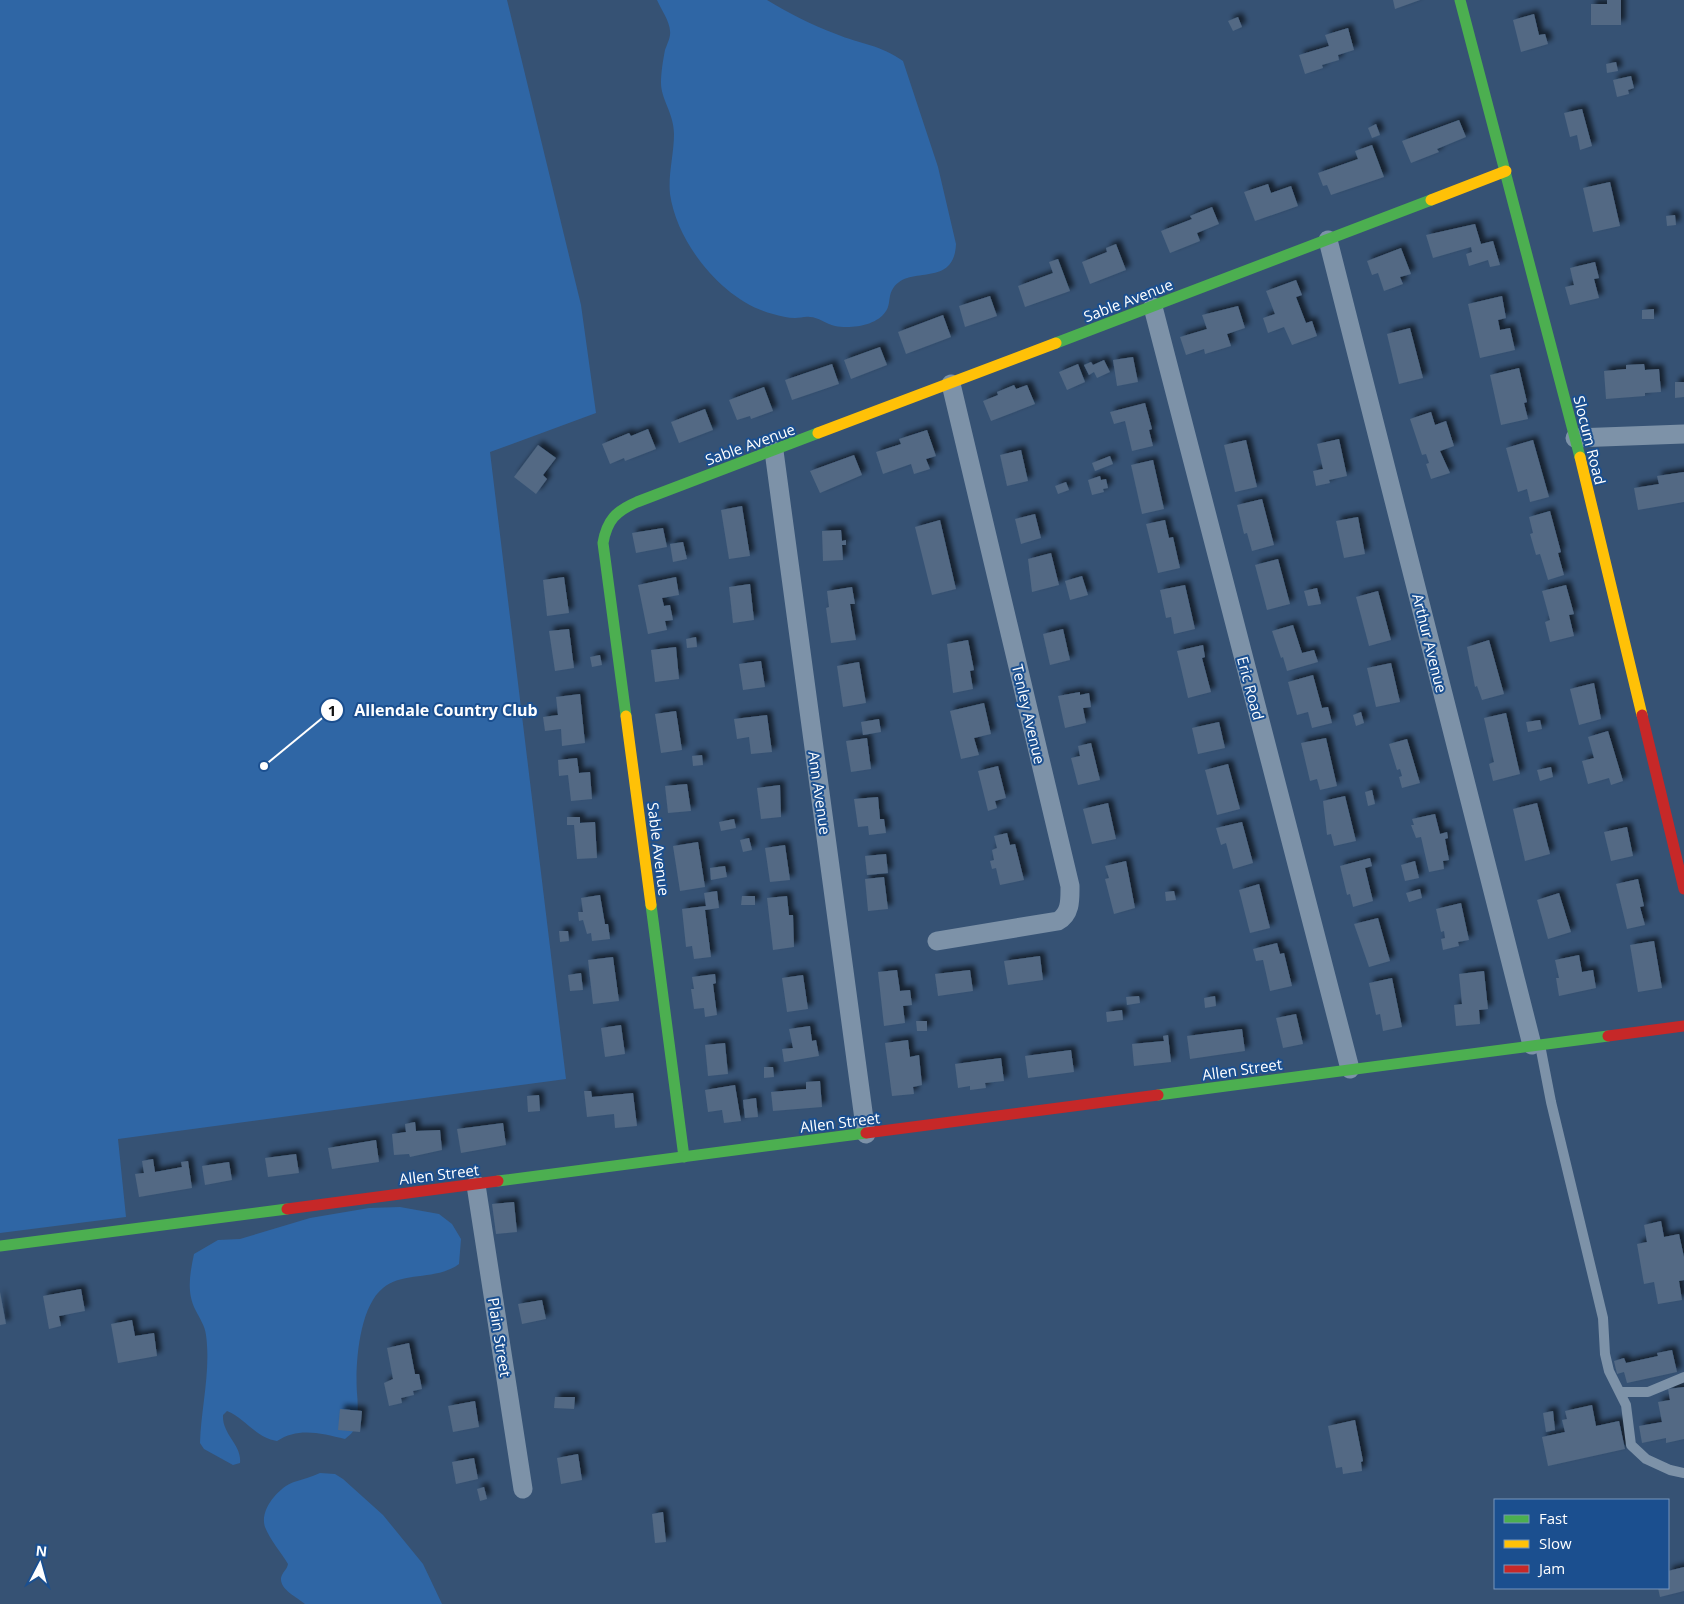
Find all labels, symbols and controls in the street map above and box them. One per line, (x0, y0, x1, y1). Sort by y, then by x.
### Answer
street label: Sable Avenue (1081, 274, 1175, 326)
street label: Slocum Road (1569, 393, 1611, 487)
street label: Sable Avenue (702, 419, 798, 469)
street label: Arthur Avenue (1408, 591, 1452, 695)
street label: Eric Road (1233, 654, 1269, 722)
street label: Tenley Avenue (1008, 662, 1050, 766)
callout: Allendale Country Club (319, 695, 548, 726)
text: Allendale Country Club (354, 699, 538, 721)
text: 1 (328, 700, 336, 720)
street label: Ann Avenue (804, 750, 836, 836)
street label: Sable Avenue (643, 801, 675, 897)
street label: Allen Street (1201, 1053, 1283, 1085)
street label: Allen Street (799, 1107, 881, 1137)
street label: Allen Street (398, 1159, 480, 1189)
street label: Plain Street (484, 1296, 516, 1378)
legend (1494, 1499, 1669, 1589)
text: Fast (1539, 1508, 1568, 1528)
text: Slow (1539, 1533, 1572, 1553)
north arrow (15, 1539, 65, 1589)
text: N (35, 1541, 48, 1561)
text: Jam (1537, 1558, 1565, 1578)

